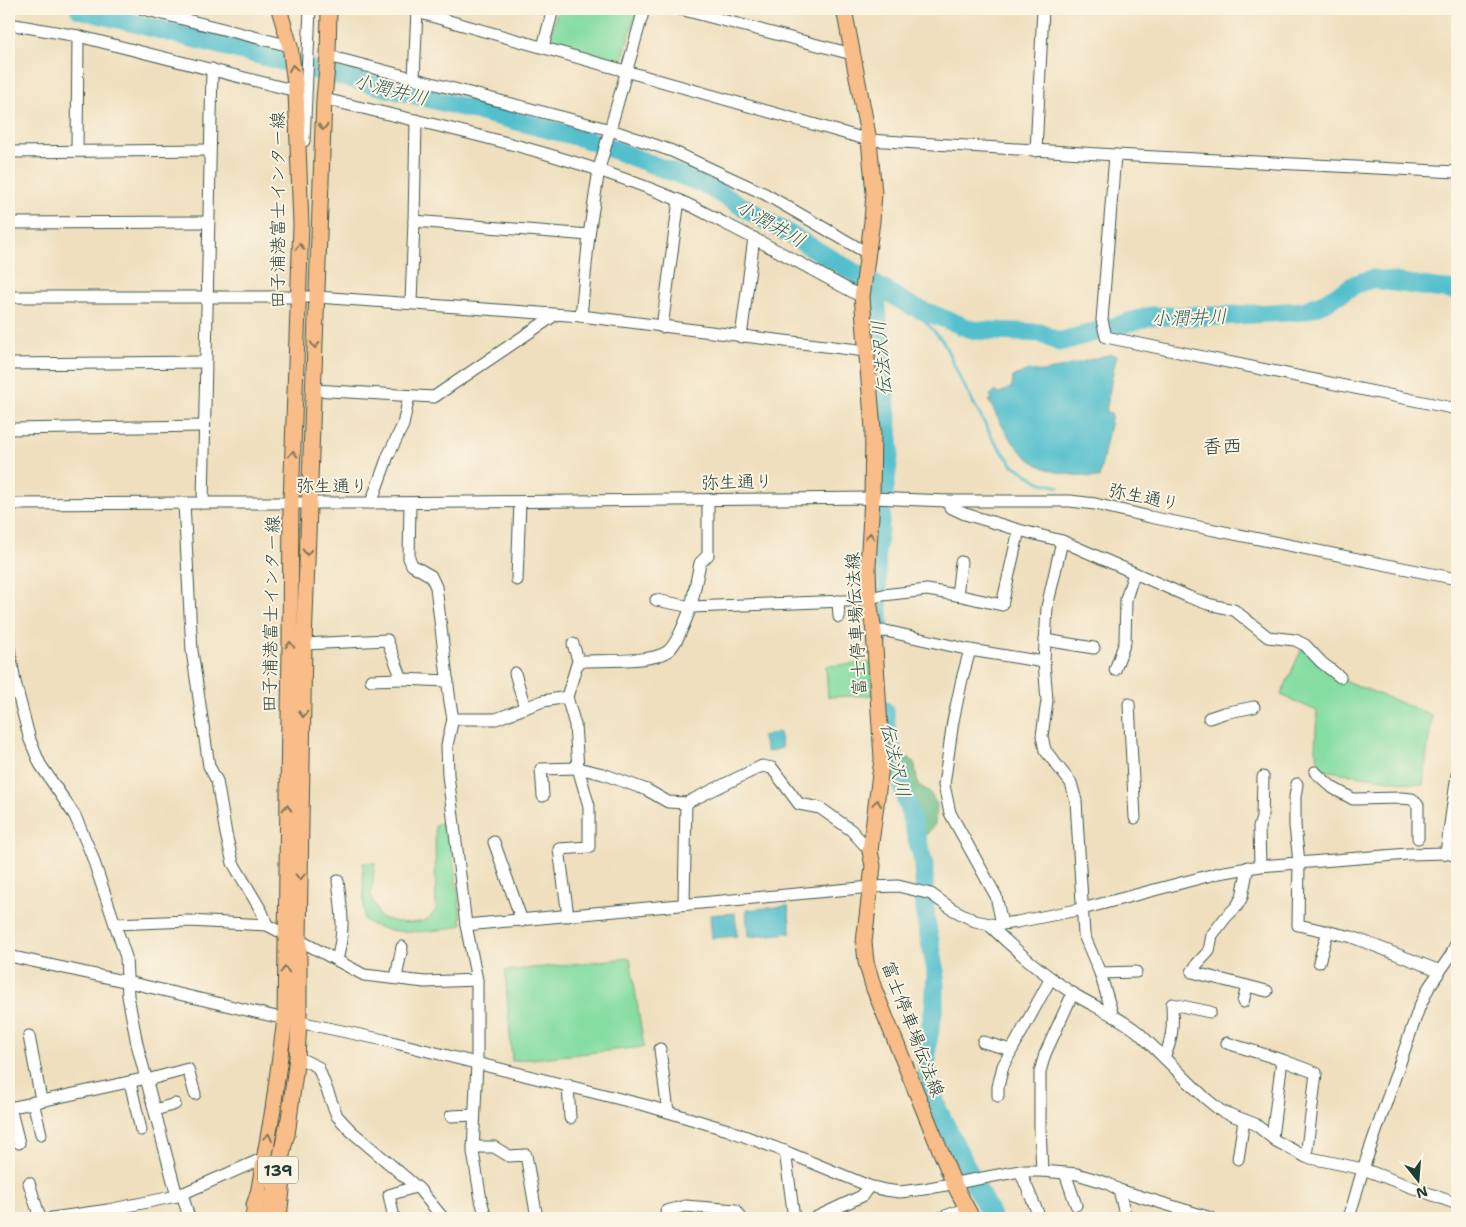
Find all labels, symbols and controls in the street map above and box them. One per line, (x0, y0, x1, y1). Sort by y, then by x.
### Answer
one-way arrow (288, 63, 299, 71)
water label: 小潤井川 (351, 68, 431, 111)
street label: 田子浦港富士インター線 (266, 111, 290, 309)
one-way arrow (318, 124, 329, 132)
water label: 小潤井川 (732, 194, 810, 253)
one-way arrow (295, 243, 305, 251)
water label: 小潤井川 (1151, 304, 1227, 331)
water label: 伝法沢川 (866, 319, 897, 397)
one-way arrow (309, 342, 320, 350)
district label: 香西 (1202, 433, 1242, 459)
one-way arrow (287, 450, 298, 458)
street label: 弥生通り (701, 469, 773, 495)
street label: 弥生通り (296, 474, 368, 498)
street label: 弥生通り (1106, 478, 1182, 516)
street label: 田子浦港富士インター線 (257, 515, 285, 713)
one-way arrow (864, 532, 875, 540)
one-way arrow (302, 548, 312, 556)
street label: 富士停車場伝法線 (840, 551, 872, 697)
one-way arrow (285, 641, 295, 648)
one-way arrow (298, 710, 308, 718)
water label: 伝法沢川 (875, 720, 916, 800)
one-way arrow (871, 798, 882, 806)
one-way arrow (282, 803, 292, 811)
one-way arrow (295, 873, 305, 881)
street label: 富士停車場伝法線 (876, 957, 950, 1101)
one-way arrow (280, 966, 290, 974)
one-way arrow (263, 1133, 273, 1142)
north arrow (1394, 1154, 1444, 1204)
road number: 139 (258, 1156, 298, 1184)
text: N (1414, 1182, 1430, 1203)

